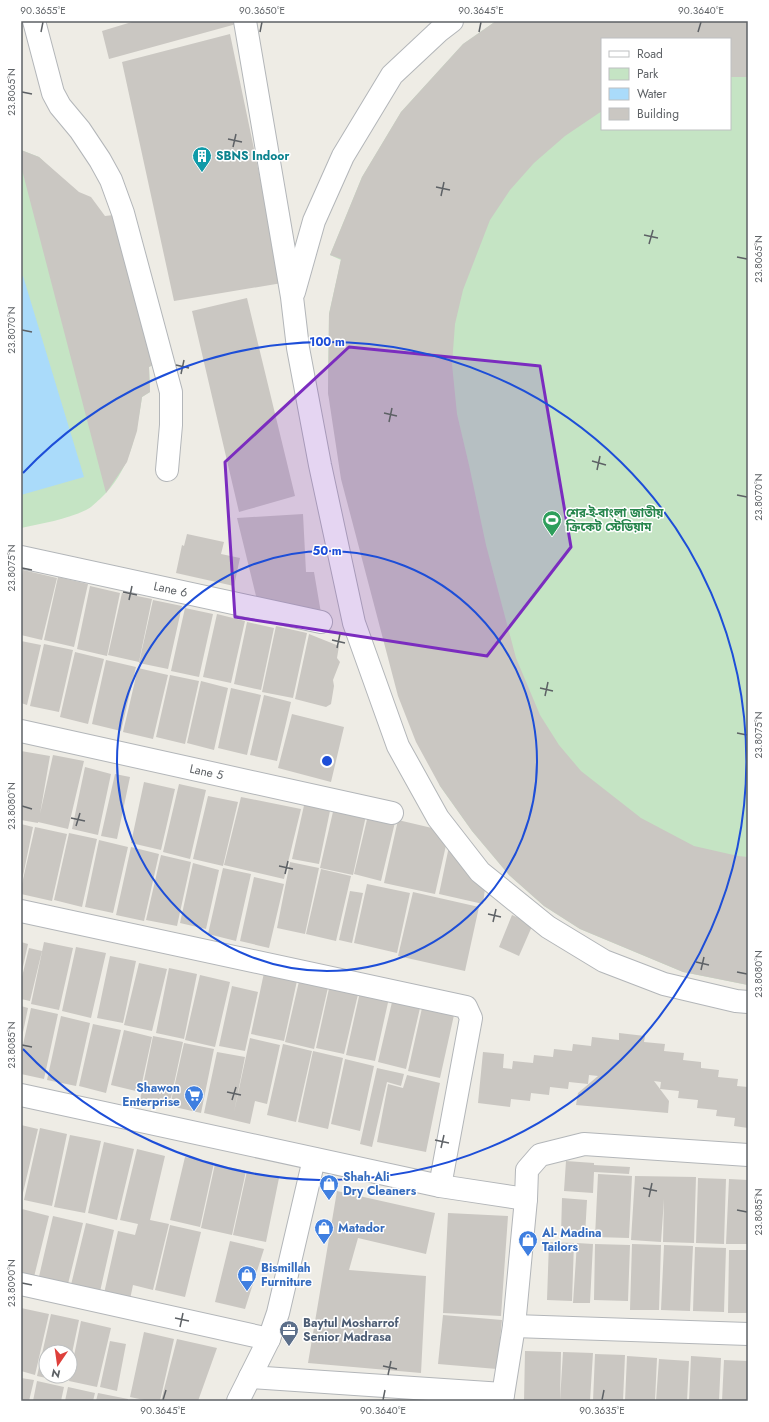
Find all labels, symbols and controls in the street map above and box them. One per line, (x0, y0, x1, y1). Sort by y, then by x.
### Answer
text: 90.3655°E (20, 3, 66, 18)
text: 90.3650°E (239, 3, 285, 18)
text: 90.3645°E (458, 3, 504, 18)
text: 90.3640°E (678, 3, 724, 18)
legend (601, 38, 731, 130)
text: Road (637, 45, 663, 63)
text: Park (637, 65, 659, 83)
text: 23.8065°N (4, 68, 19, 116)
text: Water (637, 85, 668, 103)
text: Building (637, 105, 679, 123)
building icon: SBNS Indoor (191, 145, 213, 173)
place label: SBNS Indoor (216, 147, 289, 165)
text: 23.8065°N (751, 235, 766, 283)
text: 23.8070°N (4, 306, 19, 354)
text: 100 m (309, 333, 345, 351)
text: 23.8070°N (751, 473, 766, 521)
place label: শের-ই-বাংলা জাতীয় ক্রিকেট স্টেডিয়াম (565, 504, 664, 536)
sports icon: শের-ই-বাংলা জাতীয় ক্রিকেট স্টেডিয়াম (541, 509, 563, 537)
text: 50 m (312, 542, 342, 560)
text: 23.8075°N (4, 545, 19, 591)
street label: Lane 6 (152, 577, 189, 602)
text: 23.8075°N (751, 712, 766, 758)
centre of rings (320, 754, 334, 768)
street label: Lane 5 (188, 760, 225, 785)
text: 23.8080°N (4, 782, 19, 830)
text: 23.8080°N (751, 950, 766, 998)
text: 23.8085°N (4, 1021, 19, 1069)
place label: Shawon Enterprise (122, 1079, 180, 1111)
supermarket icon: Shawon Enterprise (183, 1084, 205, 1112)
place label: Shah Ali Dry Cleaners (343, 1168, 417, 1200)
shop icon: Shah Ali Dry Cleaners (318, 1173, 340, 1201)
text: 23.8085°N (751, 1188, 766, 1236)
shop icon: Matador (313, 1217, 335, 1245)
place label: Matador (338, 1219, 385, 1237)
place label: Al- Madina Tailors (541, 1224, 602, 1256)
shop icon: Al- Madina Tailors (517, 1229, 539, 1257)
text: 23.8090°N (4, 1259, 19, 1307)
place label: Bismillah Furniture (261, 1259, 312, 1291)
shop icon: Bismillah Furniture (236, 1264, 258, 1292)
place label: Baytul Mosharrof Senior Madrasa (303, 1314, 399, 1346)
office icon: Baytul Mosharrof Senior Madrasa (278, 1319, 300, 1347)
north arrow (38, 1344, 78, 1384)
text: N (50, 1365, 62, 1383)
text: 90.3645°E (140, 1403, 186, 1418)
text: 90.3640°E (360, 1403, 406, 1418)
text: 90.3635°E (579, 1403, 625, 1418)

